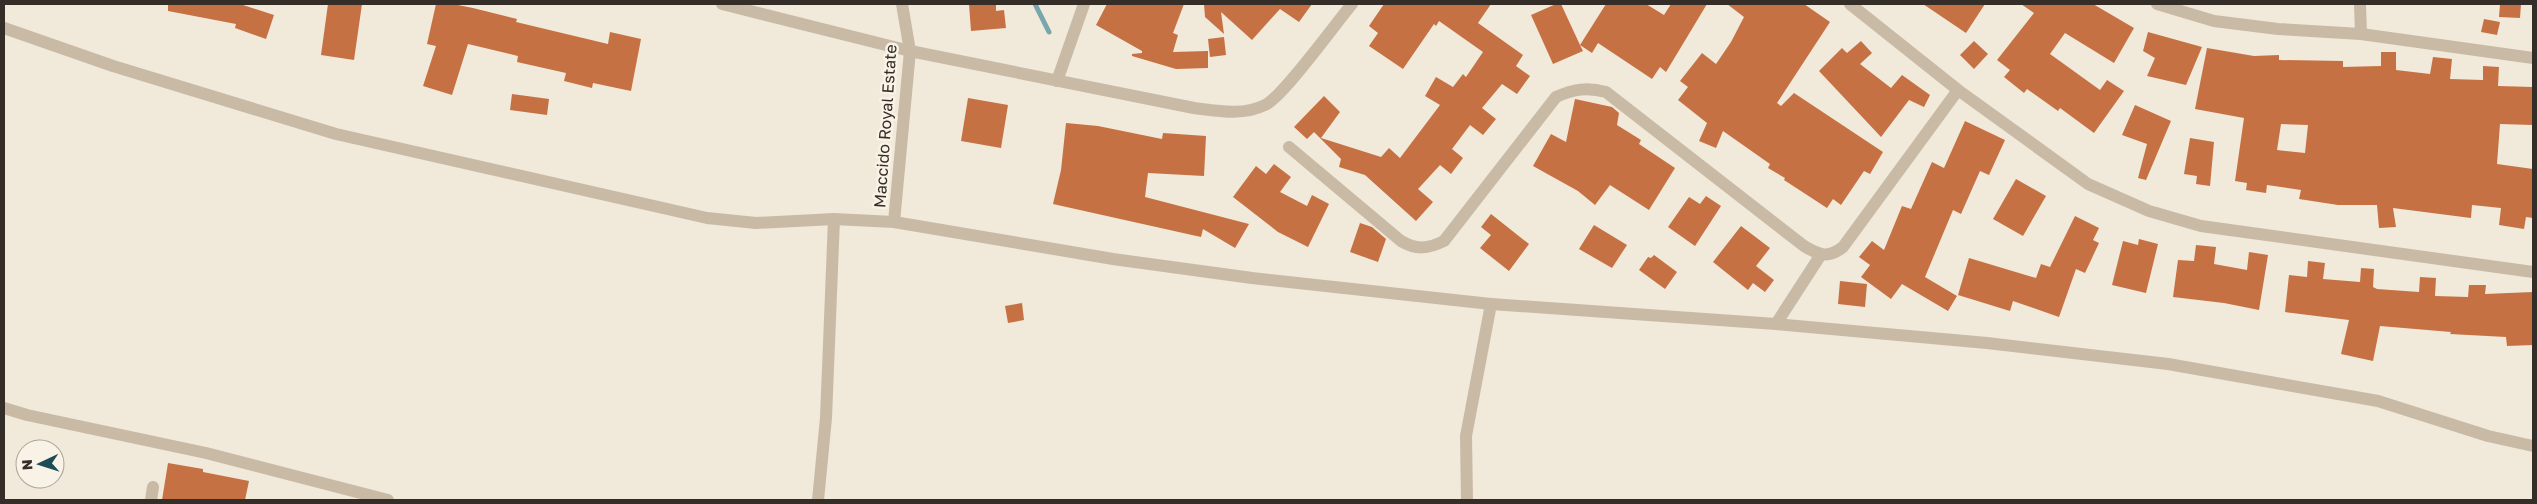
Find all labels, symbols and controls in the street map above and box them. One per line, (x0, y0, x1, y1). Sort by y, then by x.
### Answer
street label: Maccido Royal Estate (869, 44, 901, 208)
north arrow (15, 439, 65, 489)
text: N (18, 459, 35, 471)

